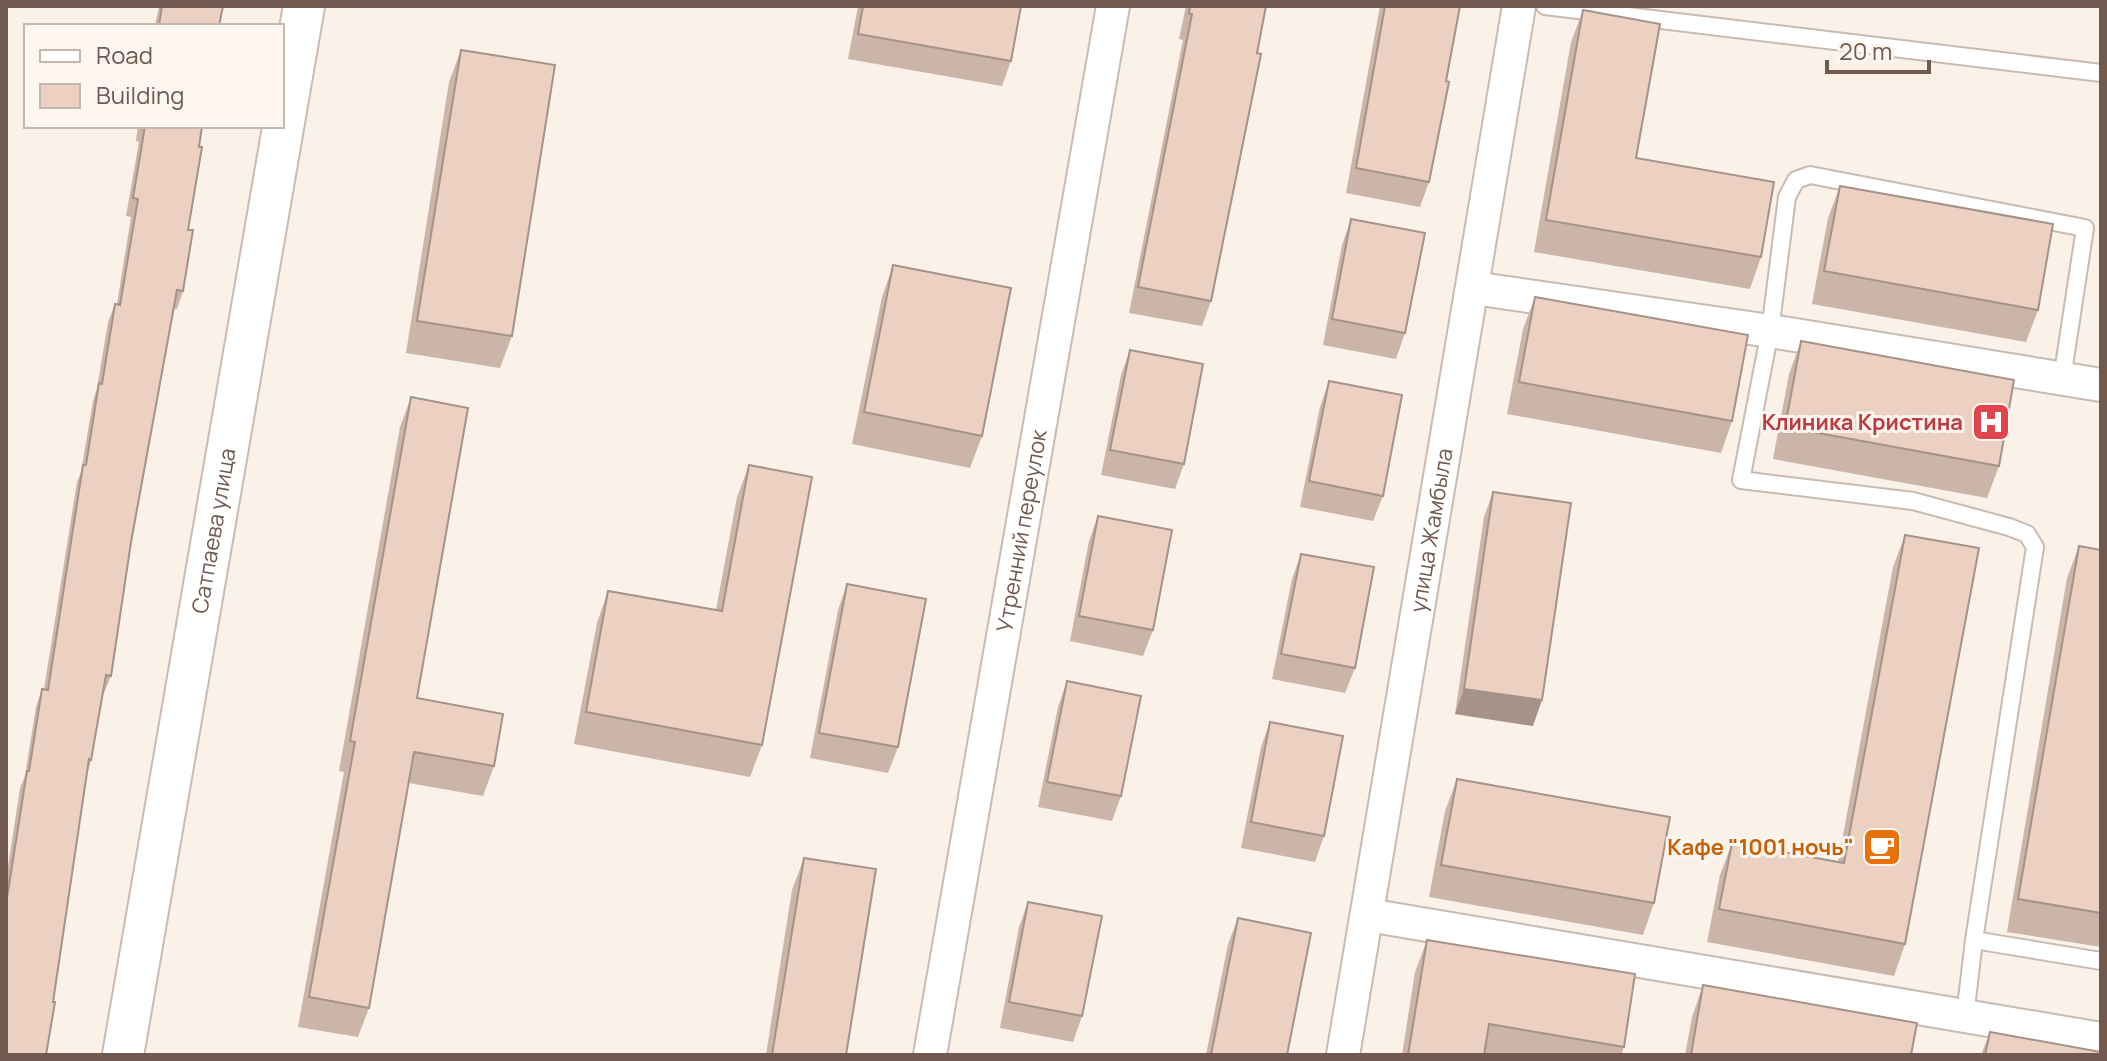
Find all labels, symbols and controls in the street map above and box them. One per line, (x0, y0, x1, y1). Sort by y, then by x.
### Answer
legend (24, 24, 284, 128)
scale bar (1827, 24, 1929, 74)
text: 20 m (1839, 34, 1892, 67)
text: Road (96, 38, 153, 71)
text: Building (96, 78, 184, 111)
hospital icon: Клиника Кристина (1970, 401, 2012, 443)
place label: Клиника Кристина (1762, 407, 1963, 437)
street label: Утренний переулок (989, 426, 1054, 635)
street label: Сатпаева улица (184, 446, 242, 616)
street label: улица Жамбыла (1402, 446, 1460, 615)
cafe icon: Кафе "1001 ночь" (1861, 826, 1903, 868)
place label: Кафе "1001 ночь" (1667, 832, 1854, 862)

